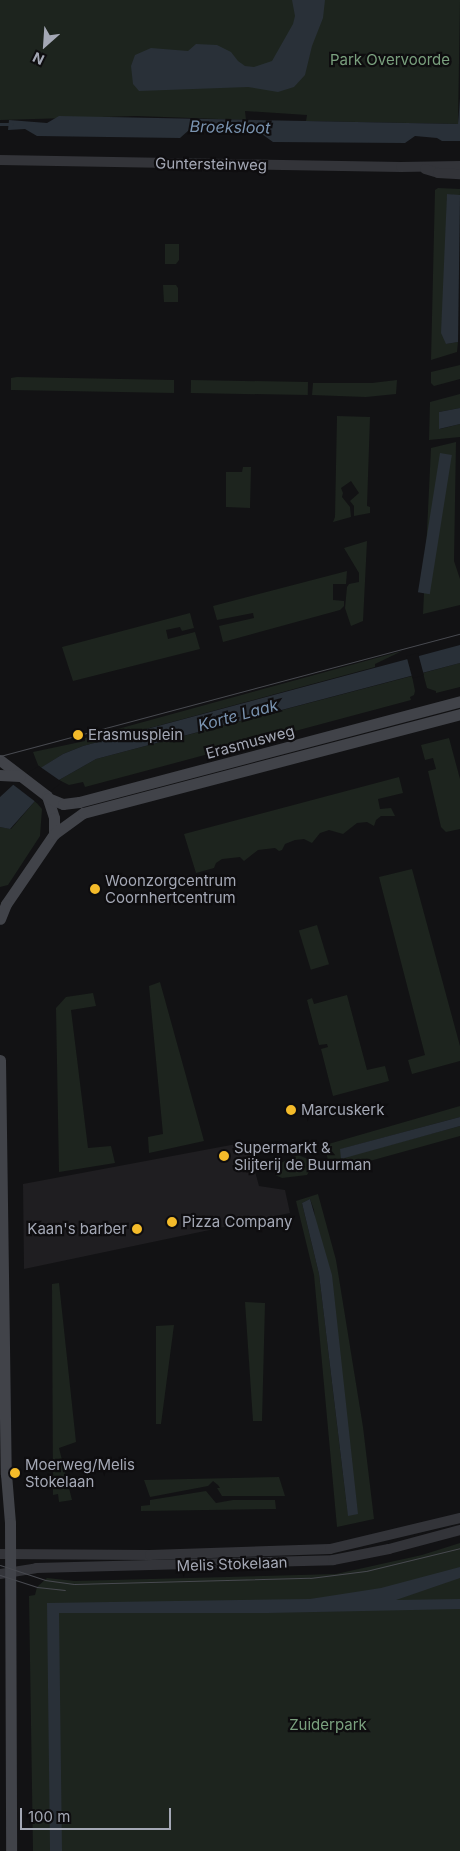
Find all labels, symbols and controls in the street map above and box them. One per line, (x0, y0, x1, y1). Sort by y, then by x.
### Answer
north arrow (20, 20, 70, 70)
text: N (30, 49, 47, 69)
park label: Park Overvoorde (330, 51, 450, 69)
water label: Broeksloot (190, 117, 270, 137)
street label: Guntersteinweg (155, 154, 267, 174)
water label: Korte Laak (196, 695, 280, 735)
street label: Erasmusweg (204, 722, 296, 762)
place label: Erasmusplein (88, 726, 183, 744)
marker: Erasmusplein (72, 729, 84, 741)
place label: Woonzorgcentrum Coornhertcentrum (105, 871, 236, 906)
marker: Woonzorgcentrum Coornhertcentrum (89, 883, 101, 895)
place label: Marcuskerk (301, 1101, 384, 1119)
marker: Marcuskerk (285, 1104, 297, 1116)
place label: Supermarkt & Slijterij de Buurman (234, 1138, 371, 1173)
marker: Supermarkt & Slijterij de Buurman (218, 1150, 230, 1162)
place label: Pizza Company (182, 1213, 292, 1231)
marker: Pizza Company (166, 1216, 178, 1228)
place label: Kaan's barber (27, 1220, 127, 1238)
marker: Kaan's barber (131, 1223, 143, 1235)
place label: Moerweg/Melis Stokelaan (25, 1455, 135, 1490)
marker: Moerweg/Melis Stokelaan (9, 1467, 21, 1479)
street label: Melis Stokelaan (176, 1553, 288, 1575)
park label: Zuiderpark (289, 1716, 367, 1734)
scale bar (22, 1798, 174, 1830)
text: 100 m (28, 1807, 70, 1826)

